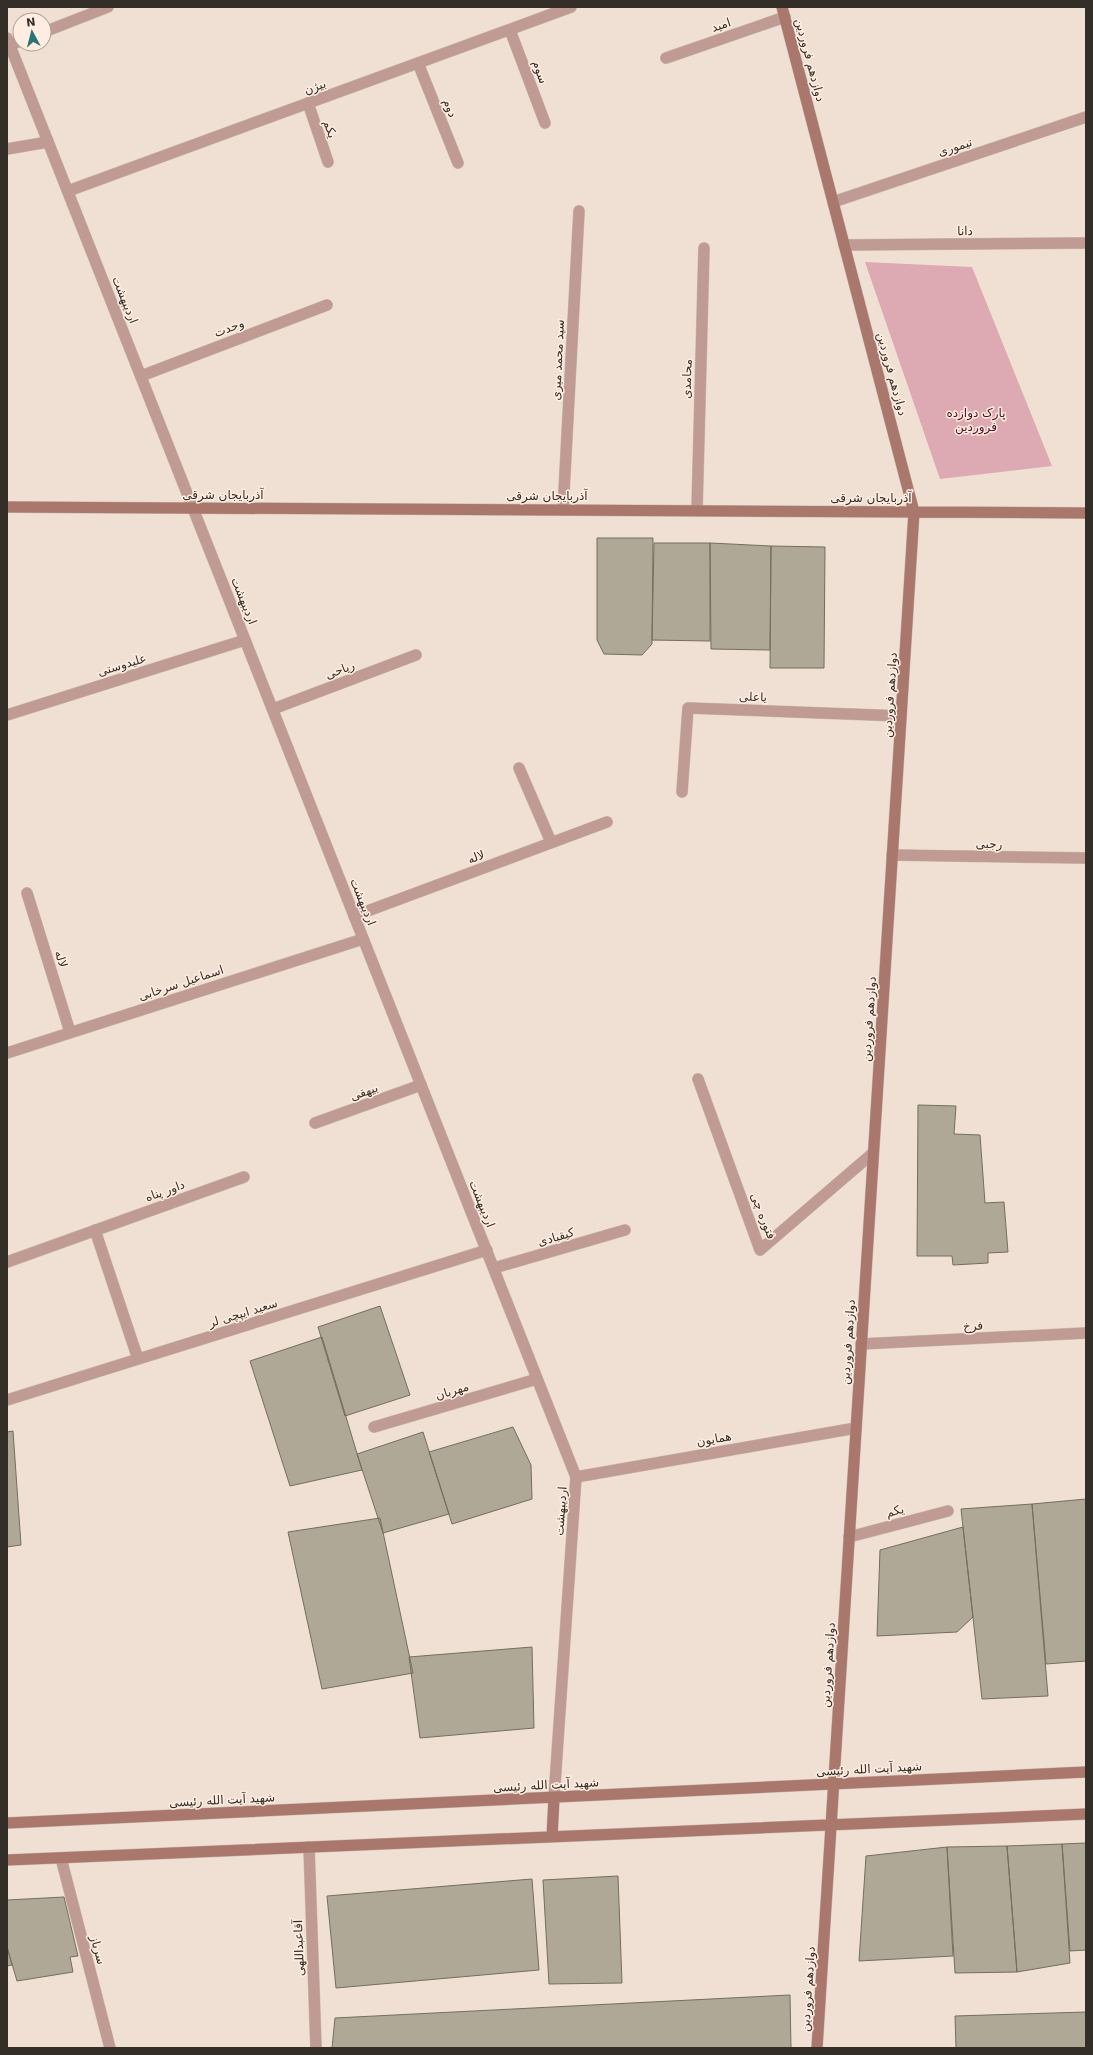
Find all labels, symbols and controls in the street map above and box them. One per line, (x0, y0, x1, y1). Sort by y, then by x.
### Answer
north arrow (12, 12, 52, 52)
street label: امید (709, 15, 733, 35)
text: N (25, 16, 36, 30)
street label: دوازدهم فروردین (791, 17, 828, 103)
street label: سوم (528, 58, 551, 86)
street label: بیژن (302, 77, 328, 98)
street label: دوم (439, 97, 460, 120)
street label: یکم (320, 118, 340, 140)
street label: تیموری (936, 135, 974, 160)
street label: دانا (957, 224, 973, 238)
street label: اردیبهشت (108, 274, 141, 326)
street label: وحدت (212, 316, 246, 341)
street label: سید محمد میری (549, 319, 568, 401)
street label: دوازدهم فروردین (873, 331, 910, 417)
street label: محامدی (679, 359, 695, 399)
park label: پارک دوازده فروردین (946, 406, 1006, 435)
street label: آذربایجان شرقی (182, 487, 264, 503)
street label: آذربایجان شرقی (506, 488, 588, 504)
street label: آذربایجان شرقی (830, 490, 912, 506)
street label: اردیبهشت (227, 575, 260, 627)
street label: علیدوستی (96, 651, 149, 680)
street label: دوازدهم فروردین (880, 652, 901, 738)
street label: ریاحی (323, 658, 357, 683)
street label: یاعلی (739, 690, 767, 704)
street label: رجبی (975, 837, 1003, 852)
street label: لاله (466, 848, 486, 866)
street label: اردیبهشت (346, 876, 379, 928)
street label: لاله (52, 949, 70, 969)
street label: اسماعیل سرخابی (137, 963, 226, 1004)
street label: دوازدهم فروردین (859, 976, 880, 1062)
street label: بیهقی (348, 1081, 380, 1103)
street label: داور پناه (143, 1177, 187, 1206)
street label: اردیبهشت (465, 1178, 498, 1230)
street label: فتوره چی (746, 1191, 779, 1242)
street label: کیقبادی (536, 1225, 576, 1249)
street label: سعید ایپچی لر (206, 1296, 280, 1331)
street label: دوازدهم فروردین (838, 1299, 859, 1385)
street label: فرخ (963, 1318, 983, 1335)
street label: مهربان (434, 1379, 471, 1404)
street label: همایون (695, 1429, 733, 1450)
street label: اردیبهشت (552, 1486, 571, 1536)
street label: یکم (885, 1502, 905, 1520)
street label: دوازدهم فروردین (818, 1622, 839, 1708)
street label: شهید آیت الله رئیسی (816, 1758, 922, 1780)
street label: شهید آیت الله رئیسی (493, 1774, 599, 1796)
street label: شهید آیت الله رئیسی (169, 1789, 275, 1811)
street label: آقاعبداللهی (290, 1919, 307, 1976)
street label: سرباز (86, 1933, 109, 1966)
street label: دوازدهم فروردین (798, 1946, 819, 2032)

